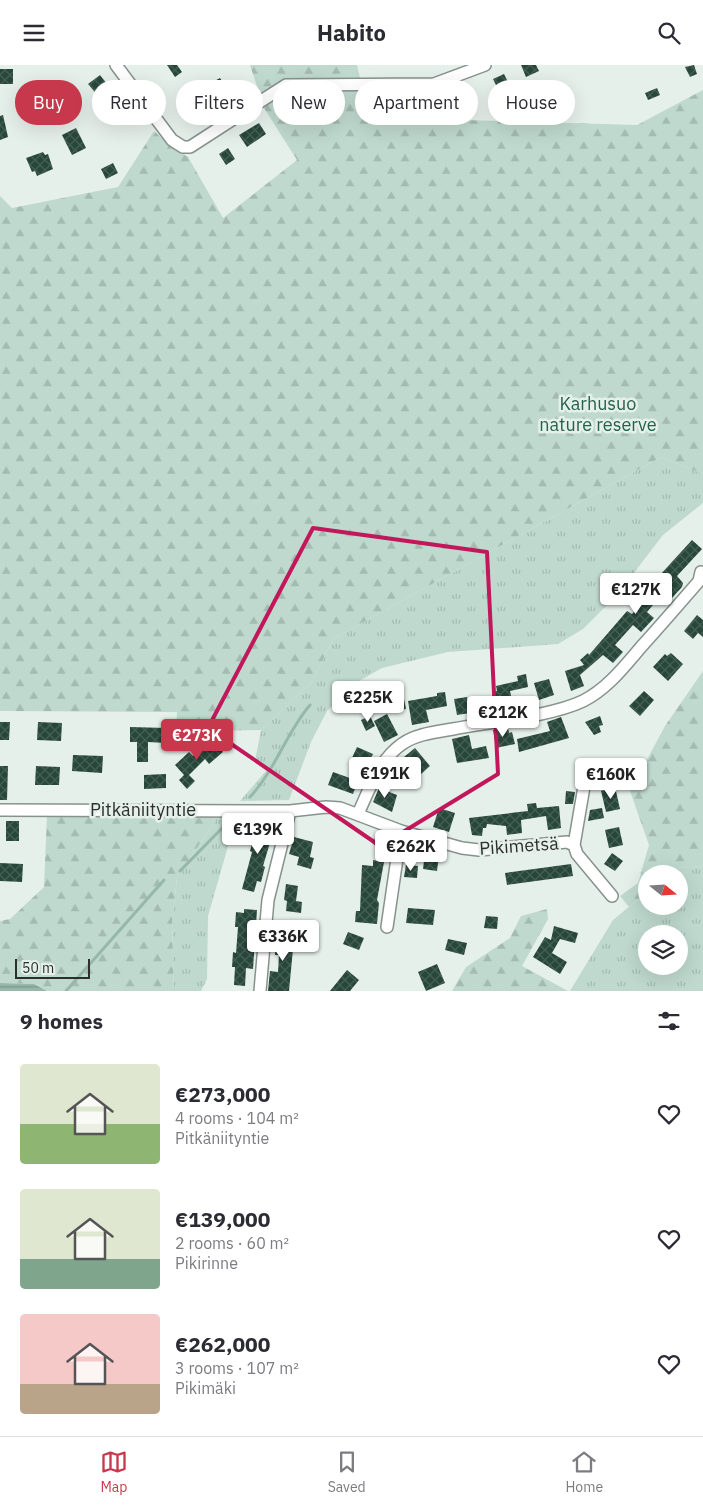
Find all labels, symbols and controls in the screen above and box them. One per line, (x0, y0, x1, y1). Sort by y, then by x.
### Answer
text: Habito (317, 18, 386, 47)
icon: menu (20, 19, 48, 47)
icon: search (655, 19, 683, 47)
chip: Buy (15, 80, 82, 125)
chip: Rent (92, 80, 166, 125)
chip: Filters (176, 80, 263, 125)
chip: New (273, 80, 345, 125)
chip: Apartment (355, 80, 478, 125)
chip: House (488, 80, 575, 125)
park label: Karhusuo nature reserve (539, 392, 657, 436)
pin: €127K (601, 573, 671, 615)
text: €127K (611, 579, 661, 599)
pin: €225K (333, 681, 403, 723)
text: €225K (343, 687, 393, 707)
pin: €212K (468, 695, 538, 738)
text: €212K (478, 702, 528, 722)
pin: €273K (162, 719, 232, 761)
text: €273K (172, 725, 222, 745)
pin: €191K (350, 757, 420, 799)
pin: €160K (576, 757, 646, 800)
text: €191K (360, 763, 410, 783)
text: €160K (586, 764, 636, 784)
street label: Pitkäniityntie (90, 798, 196, 821)
pin: €139K (223, 813, 293, 855)
text: €139K (233, 819, 283, 839)
pin: €262K (376, 829, 446, 872)
street label: Pikimetsä (478, 831, 560, 860)
text: €262K (386, 836, 436, 856)
north arrow (638, 865, 688, 915)
map controls (638, 865, 688, 975)
pin: €336K (248, 919, 318, 962)
button: layers (638, 925, 688, 975)
text: €336K (258, 926, 308, 946)
scale bar (15, 956, 90, 979)
text: 50 m (22, 959, 54, 977)
text: 9 homes (20, 1007, 103, 1035)
icon: filters (655, 1007, 683, 1035)
text: €273,000 (175, 1080, 270, 1108)
icon: home (60, 1084, 120, 1144)
icon: heart (655, 1100, 683, 1128)
text: 4 rooms · 104 m² (175, 1108, 299, 1128)
text: Pitkäniityntie (175, 1128, 269, 1148)
text: €139,000 (175, 1205, 270, 1233)
icon: home (60, 1209, 120, 1269)
icon: heart (655, 1225, 683, 1253)
text: 2 rooms · 60 m² (175, 1233, 289, 1253)
text: Pikirinne (175, 1253, 238, 1273)
text: €262,000 (175, 1330, 270, 1358)
icon: home (60, 1334, 120, 1394)
icon: heart (655, 1350, 683, 1378)
text: 3 rooms · 107 m² (175, 1358, 299, 1378)
text: Pikimäki (175, 1378, 236, 1398)
tab: Map (100, 1448, 128, 1496)
tab: Saved (328, 1448, 366, 1496)
tab: Home (565, 1448, 603, 1496)

